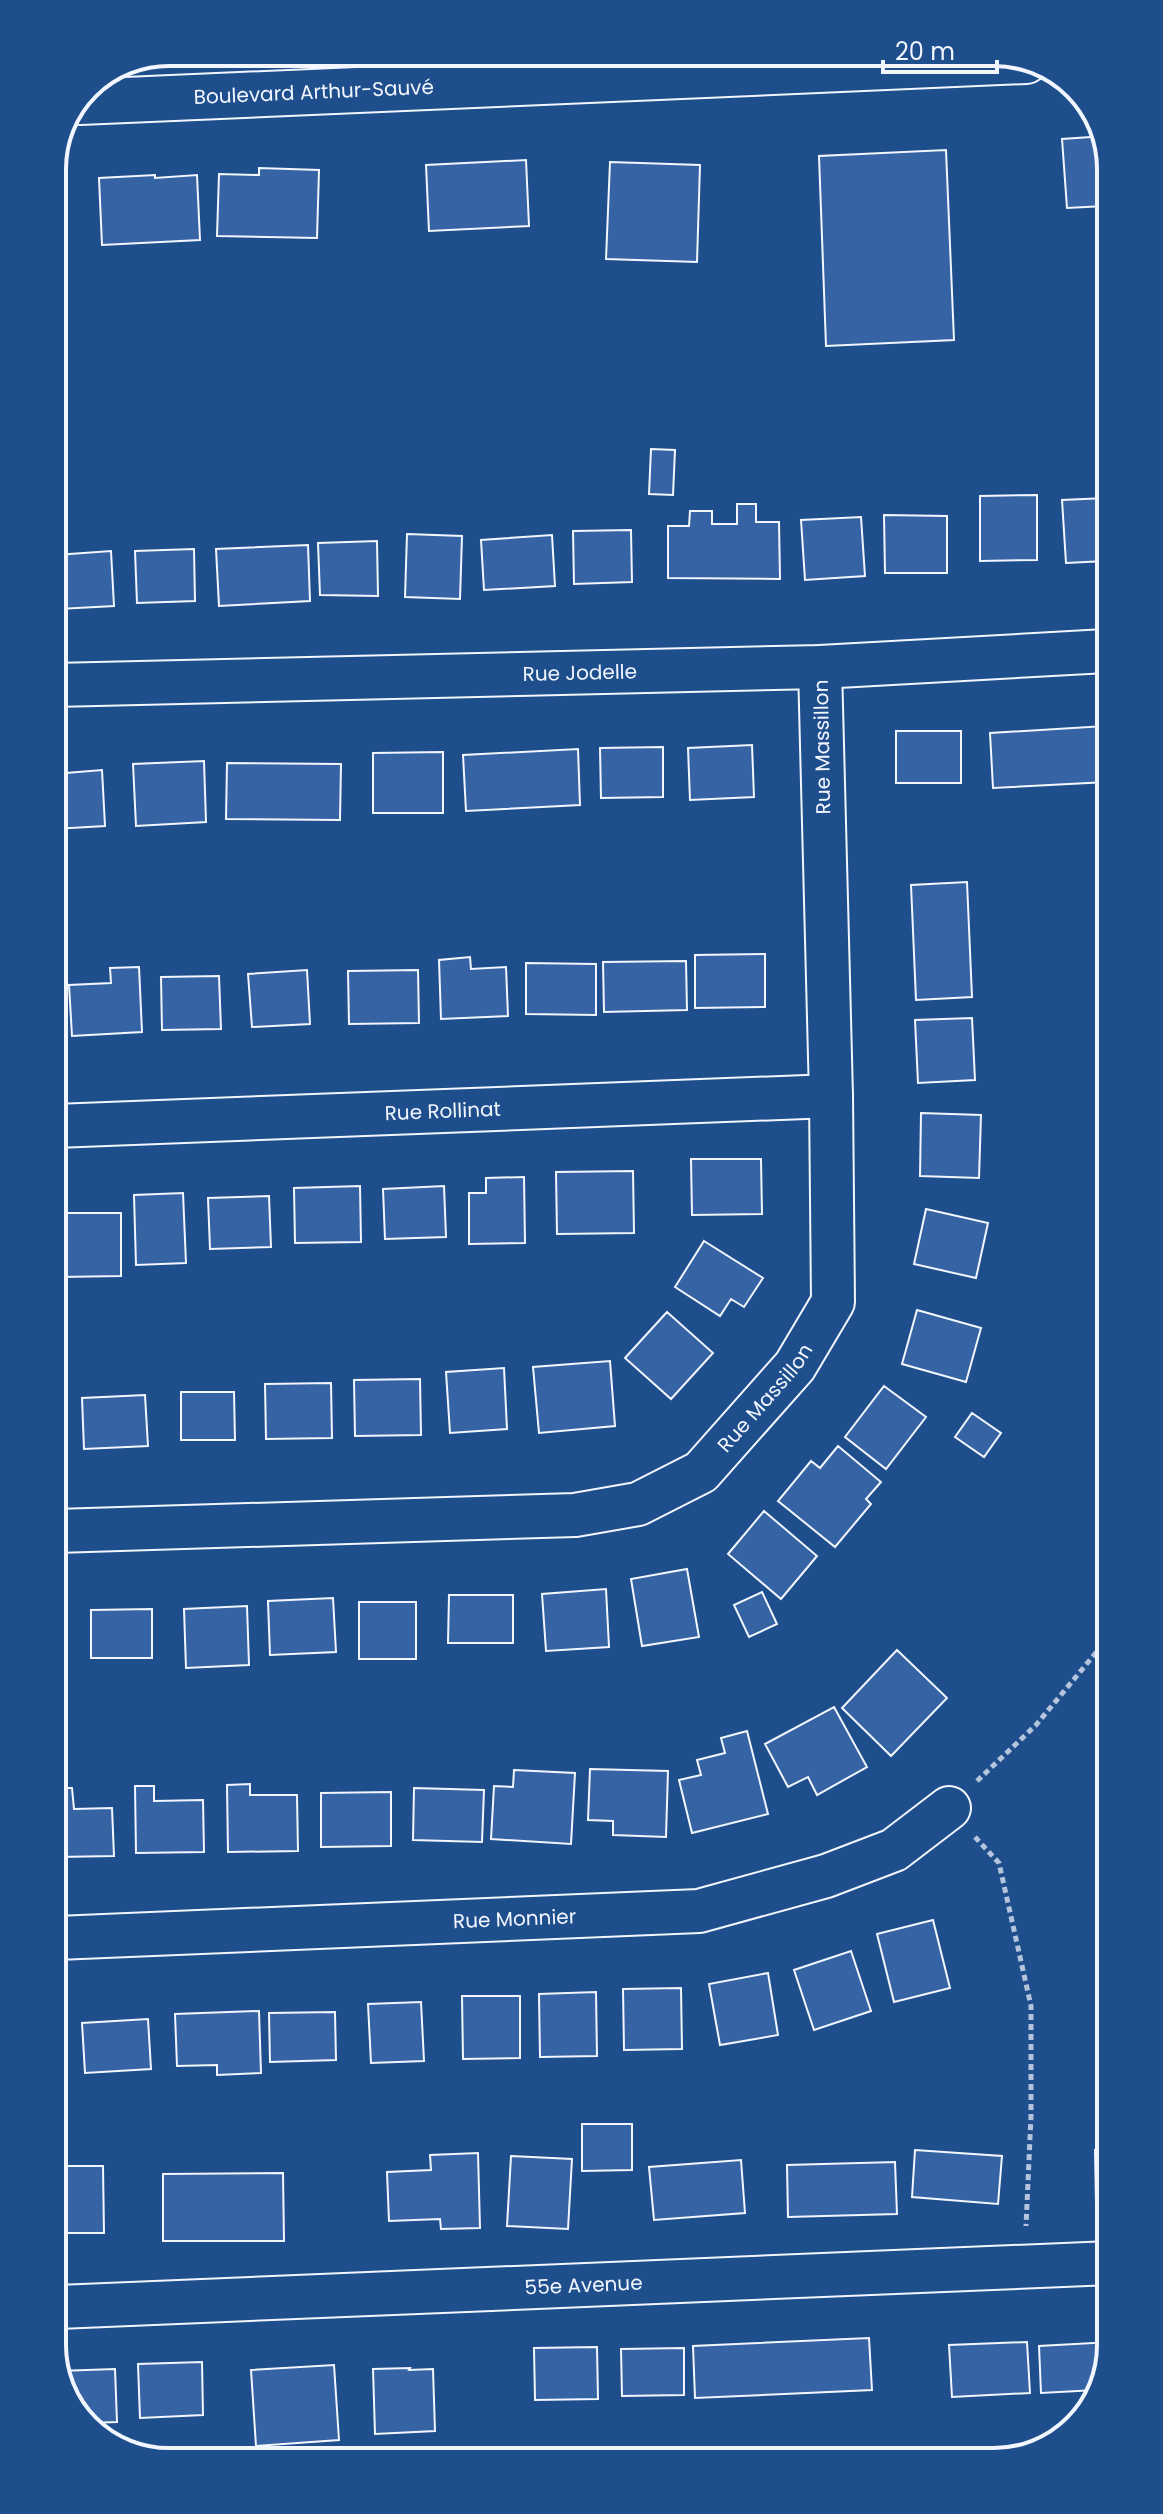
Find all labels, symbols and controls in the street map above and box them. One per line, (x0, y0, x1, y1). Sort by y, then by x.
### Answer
scale bar (883, 24, 997, 74)
text: 20 m (895, 35, 955, 68)
street label: Boulevard Arthur-Sauvé (193, 73, 434, 111)
street label: Rue Jodelle (522, 657, 637, 688)
street label: Rue Massillon (807, 679, 837, 815)
street label: Rue Rollinat (384, 1095, 501, 1127)
street label: Rue Massillon (711, 1338, 819, 1458)
street label: Rue Monnier (452, 1902, 577, 1935)
street label: 55e Avenue (524, 2269, 643, 2301)

